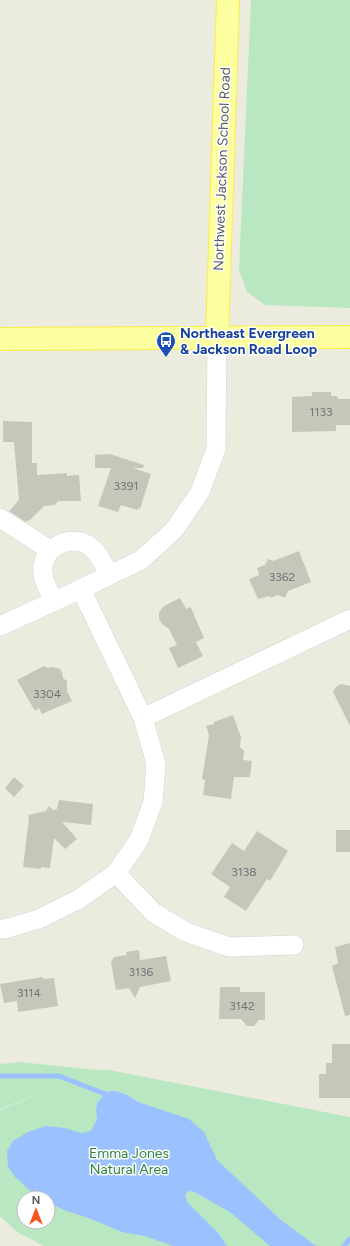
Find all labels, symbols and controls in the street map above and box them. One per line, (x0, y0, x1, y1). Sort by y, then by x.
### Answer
street label: Northwest Jackson School Road (210, 67, 234, 271)
place label: Northeast Evergreen & Jackson Road Loop (180, 325, 317, 358)
bus stop icon: Northeast Evergreen & Jackson Road Loop (155, 330, 177, 358)
house number: 1133 (310, 405, 332, 419)
house number: 3391 (114, 479, 138, 493)
house number: 3362 (269, 570, 295, 584)
house number: 3304 (33, 687, 62, 701)
house number: 3138 (231, 865, 257, 879)
house number: 3136 (129, 965, 154, 979)
house number: 3114 (17, 986, 41, 1000)
house number: 3142 (229, 999, 255, 1013)
park label: Emma Jones Natural Area (89, 1145, 169, 1178)
north arrow (16, 1190, 56, 1230)
text: N (32, 1194, 40, 1207)

